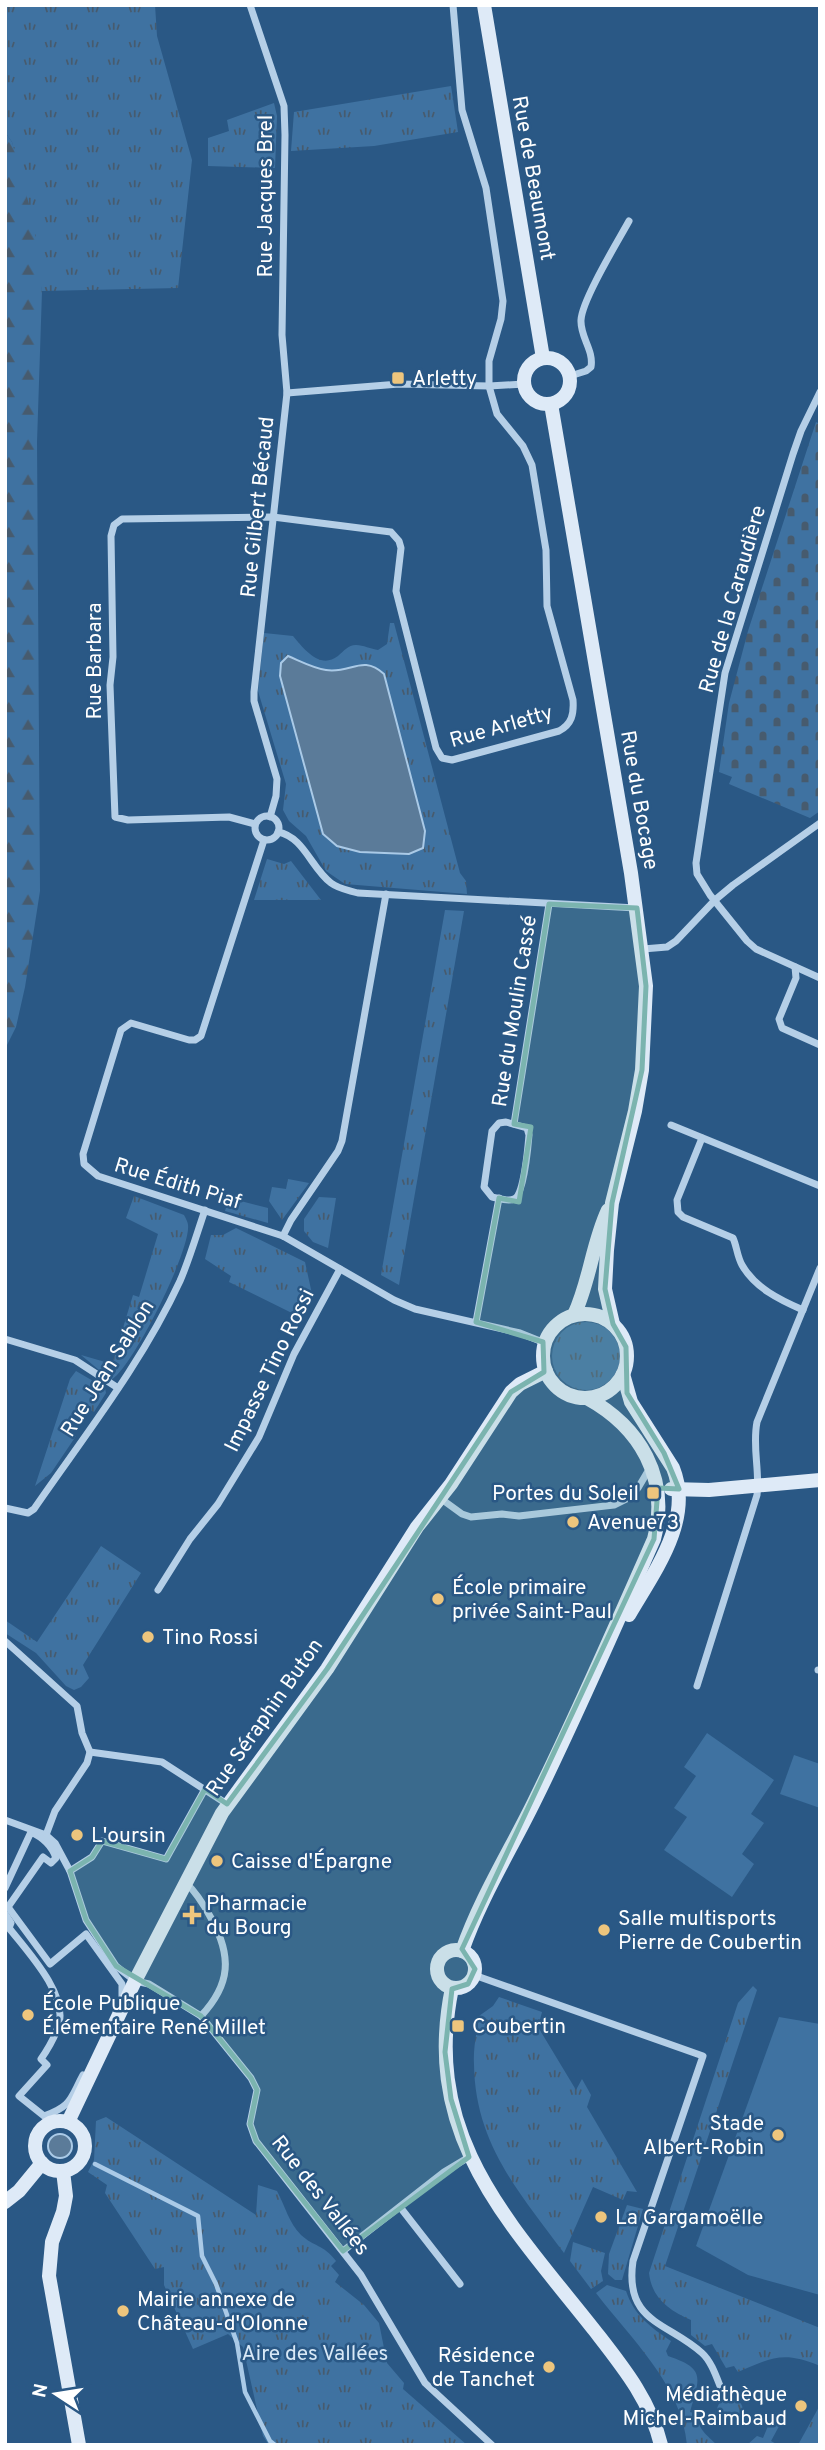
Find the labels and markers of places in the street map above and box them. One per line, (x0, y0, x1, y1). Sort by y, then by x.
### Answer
place label: Arletty (412, 366, 477, 393)
marker: Arletty (390, 370, 406, 386)
place label: Portes du Soleil (492, 1481, 639, 1508)
marker: Portes du Soleil (645, 1485, 661, 1501)
place label: Avenue73 (587, 1510, 679, 1537)
marker: Avenue73 (565, 1514, 581, 1530)
place label: École primaire privée Saint-Paul (452, 1574, 612, 1626)
marker: École primaire privée Saint-Paul (430, 1591, 446, 1607)
place label: Tino Rossi (162, 1625, 258, 1652)
marker: Tino Rossi (140, 1629, 156, 1645)
place label: L'oursin (91, 1823, 166, 1850)
marker: L'oursin (69, 1827, 85, 1843)
place label: Caisse d'Épargne (231, 1848, 392, 1876)
marker: Caisse d'Épargne (209, 1853, 225, 1869)
place label: Pharmacie du Bourg (206, 1891, 307, 1942)
place label: Salle multisports Pierre de Coubertin (618, 1906, 802, 1957)
marker: Pharmacie du Bourg (184, 1907, 200, 1923)
marker: Salle multisports Pierre de Coubertin (596, 1922, 612, 1938)
place label: École Publique Élémentaire René Millet (42, 1990, 266, 2042)
marker: École Publique Élémentaire René Millet (20, 2007, 36, 2023)
place label: Coubertin (472, 2014, 566, 2041)
marker: Coubertin (450, 2018, 466, 2034)
place label: Stade Albert-Robin (643, 2111, 764, 2162)
marker: Stade Albert-Robin (770, 2127, 786, 2143)
place label: La Gargamoëlle (615, 2205, 763, 2232)
marker: La Gargamoëlle (593, 2209, 609, 2225)
place label: Mairie annexe de Château-d'Olonne (137, 2287, 308, 2338)
marker: Mairie annexe de Château-d'Olonne (115, 2303, 131, 2319)
place label: Résidence de Tanchet (432, 2343, 535, 2394)
marker: Résidence de Tanchet (541, 2359, 557, 2375)
place label: Médiathèque Michel-Raimbaud (623, 2382, 787, 2433)
marker: Médiathèque Michel-Raimbaud (793, 2398, 809, 2414)

